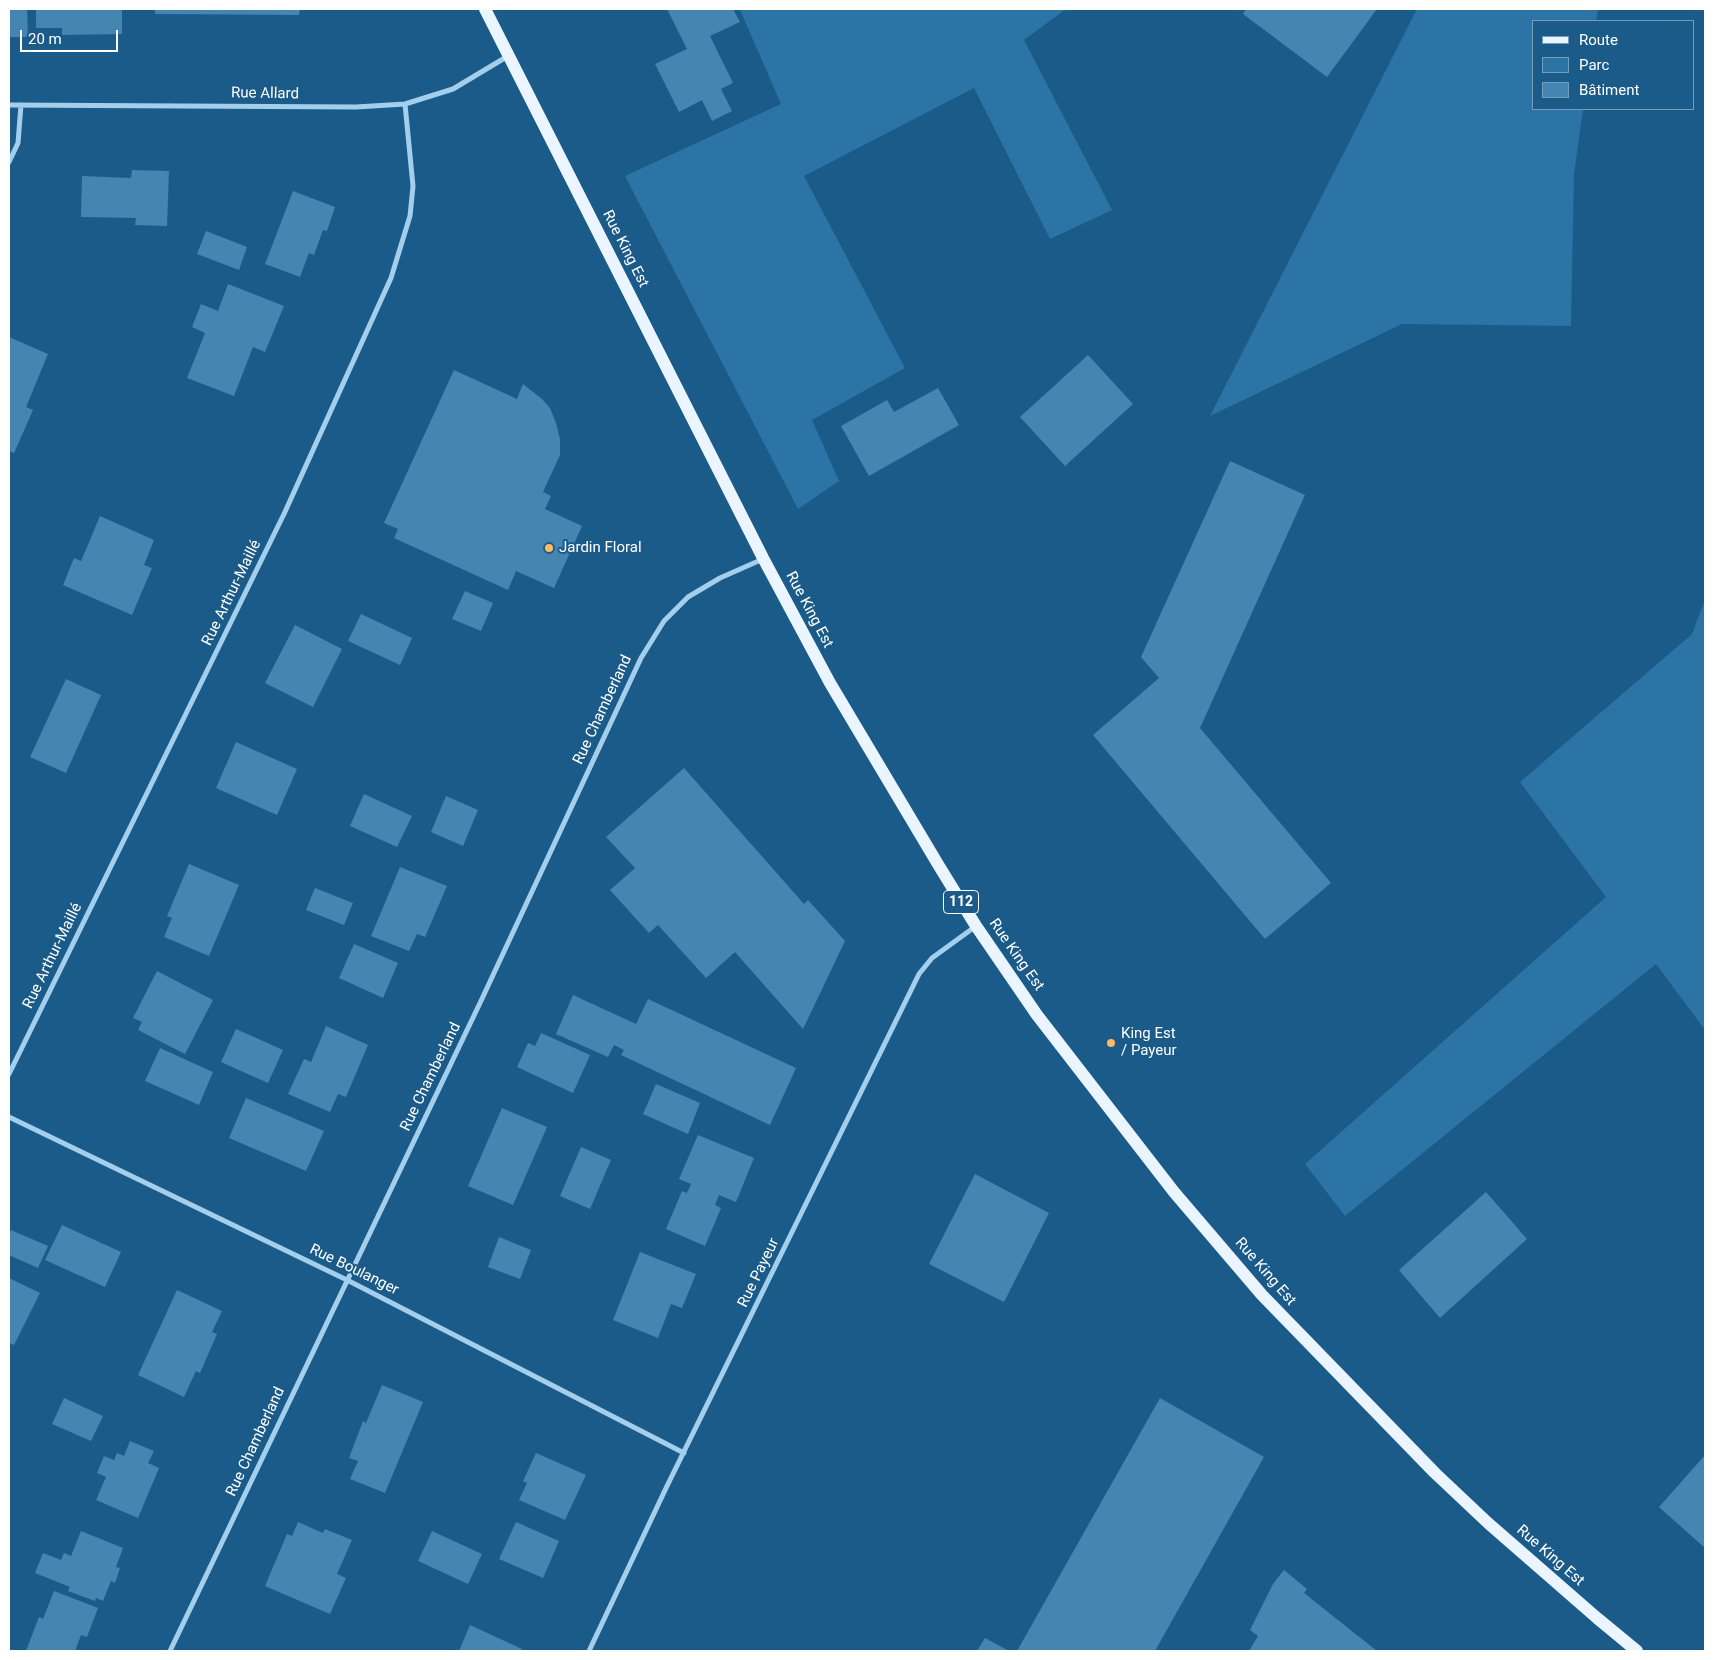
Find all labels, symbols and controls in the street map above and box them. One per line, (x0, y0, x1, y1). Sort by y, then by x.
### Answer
scale bar (22, 20, 120, 52)
legend (1532, 20, 1694, 110)
text: 20 m (28, 30, 62, 48)
text: Route (1579, 31, 1618, 49)
text: Parc (1579, 56, 1609, 74)
text: Bâtiment (1579, 81, 1639, 99)
street label: Rue Allard (231, 84, 299, 104)
street label: Rue King Est (598, 208, 652, 290)
street label: Rue Arthur-Maillé (199, 537, 265, 649)
place label: Jardin Floral (559, 539, 642, 557)
marker: Jardin Floral (543, 542, 555, 554)
street label: Rue King Est (781, 569, 837, 651)
street label: Rue Chamberland (570, 652, 636, 768)
road number: 112 (944, 890, 978, 914)
street label: Rue Arthur-Maillé (20, 900, 86, 1012)
street label: Rue King Est (985, 915, 1047, 995)
street label: Rue Chamberland (397, 1020, 465, 1134)
place label: King Est / Payeur (1121, 1025, 1177, 1060)
marker: King Est / Payeur (1105, 1037, 1117, 1049)
street label: Rue King Est (1231, 1234, 1299, 1310)
street label: Rue Payeur (734, 1235, 784, 1311)
street label: Rue Boulanger (307, 1241, 401, 1299)
street label: Rue Chamberland (223, 1384, 289, 1500)
street label: Rue King Est (1512, 1522, 1588, 1590)

